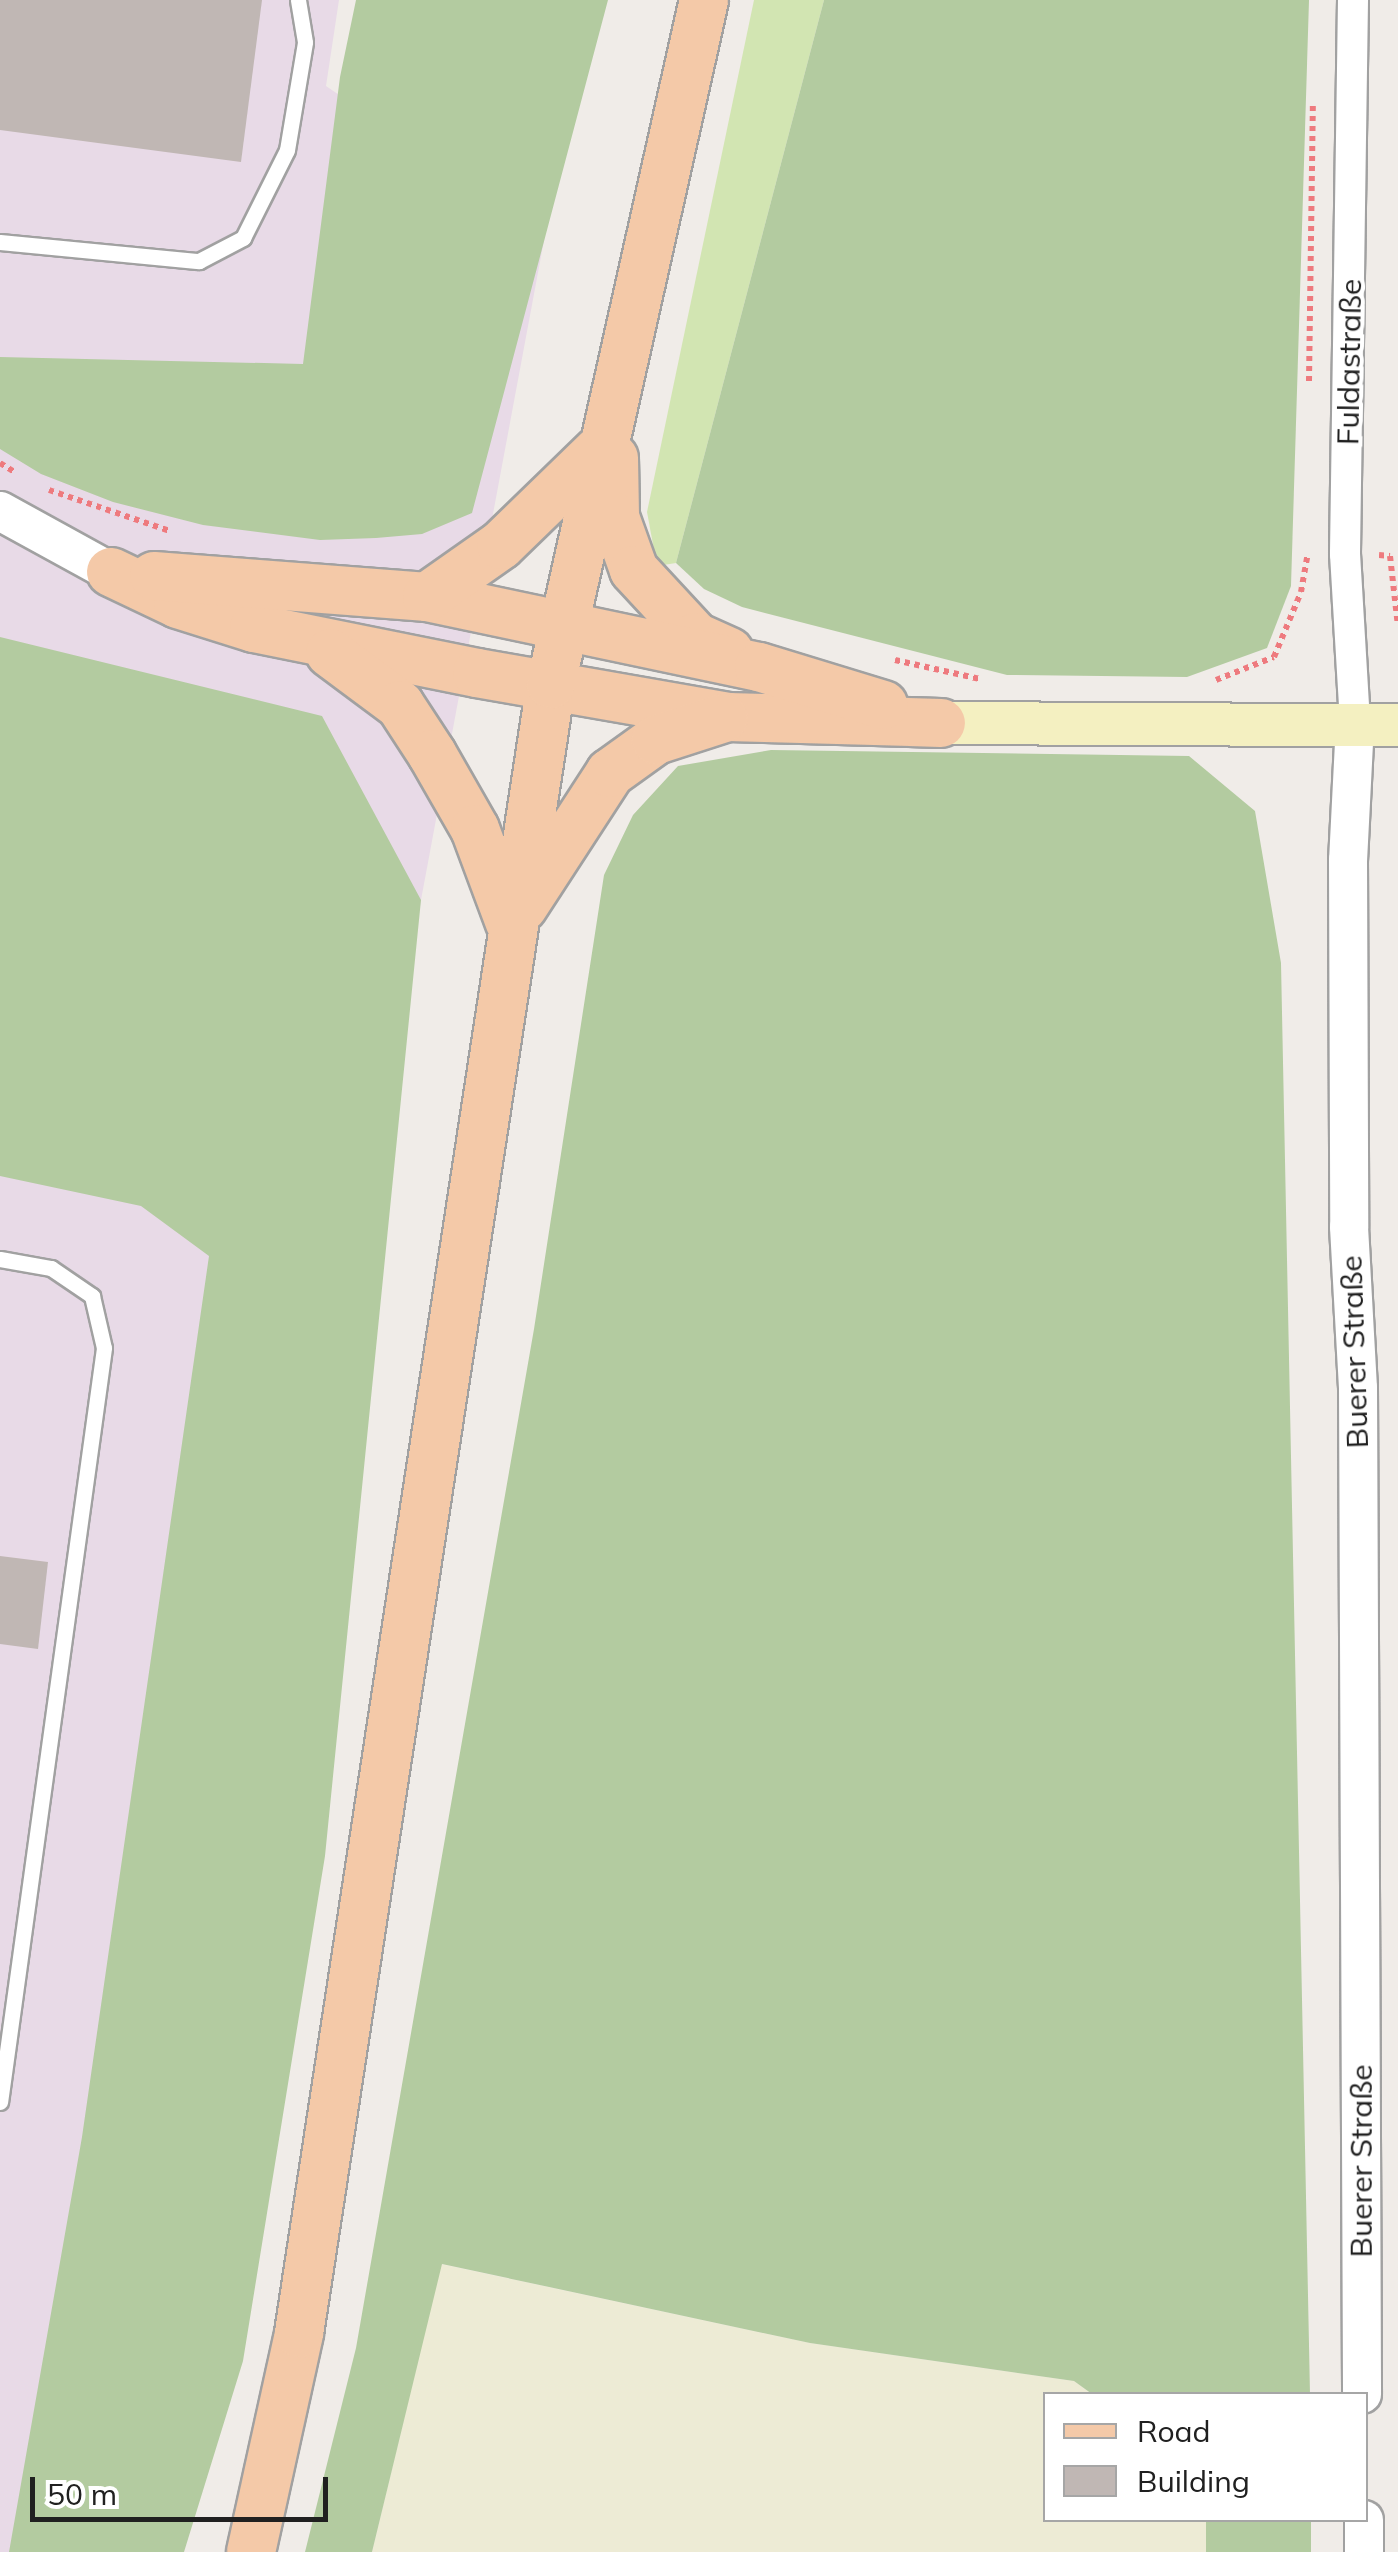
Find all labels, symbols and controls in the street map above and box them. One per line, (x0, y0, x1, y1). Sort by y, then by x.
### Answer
street label: Fuldastraße (1330, 279, 1368, 445)
street label: Buerer Straße (1333, 1255, 1375, 1449)
street label: Buerer Straße (1343, 2065, 1379, 2257)
legend (1043, 2392, 1368, 2522)
text: Road (1137, 2412, 1211, 2450)
scale bar (35, 2457, 332, 2519)
text: Building (1137, 2462, 1250, 2500)
text: 50 m (47, 2475, 117, 2513)

